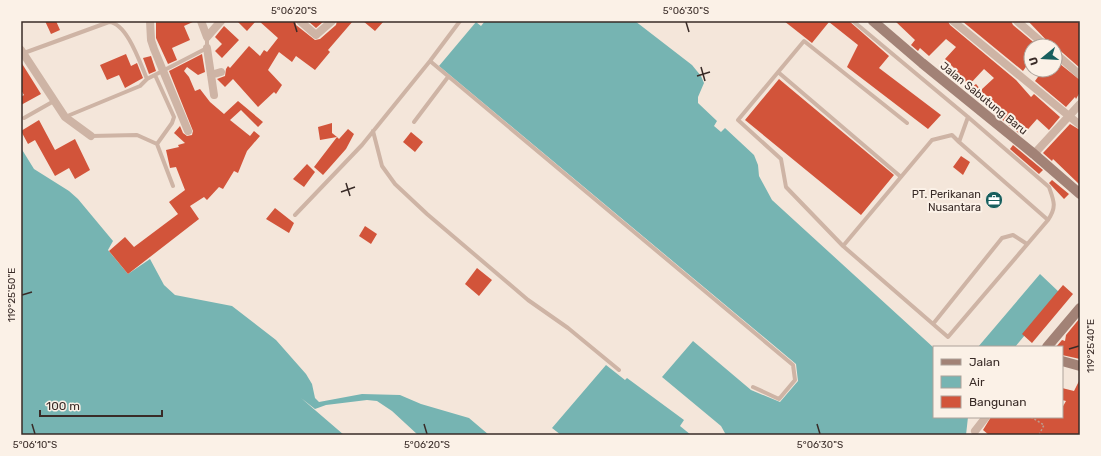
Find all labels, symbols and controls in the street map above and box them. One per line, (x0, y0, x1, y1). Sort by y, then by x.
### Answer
text: 5°06'20"S (271, 5, 317, 17)
text: 5°06'30"S (663, 5, 709, 17)
north arrow (1023, 38, 1063, 78)
text: U (1027, 55, 1041, 67)
street label: Jalan Sabutung Baru (938, 59, 1030, 138)
place label: PT. Perikanan Nusantara (912, 188, 981, 214)
office icon: PT. Perikanan Nusantara (984, 190, 1004, 210)
text: 119°25'50"E (6, 268, 18, 322)
text: 119°25'40"E (1085, 319, 1097, 373)
legend (933, 346, 1063, 418)
text: Jalan (969, 355, 1000, 369)
text: Air (969, 375, 985, 389)
scale bar (40, 392, 162, 418)
text: Bangunan (969, 395, 1026, 409)
text: 100 m (46, 399, 80, 413)
text: 5°06'10"S (13, 439, 57, 451)
text: 5°06'20"S (404, 439, 450, 451)
text: 5°06'30"S (797, 439, 843, 451)

